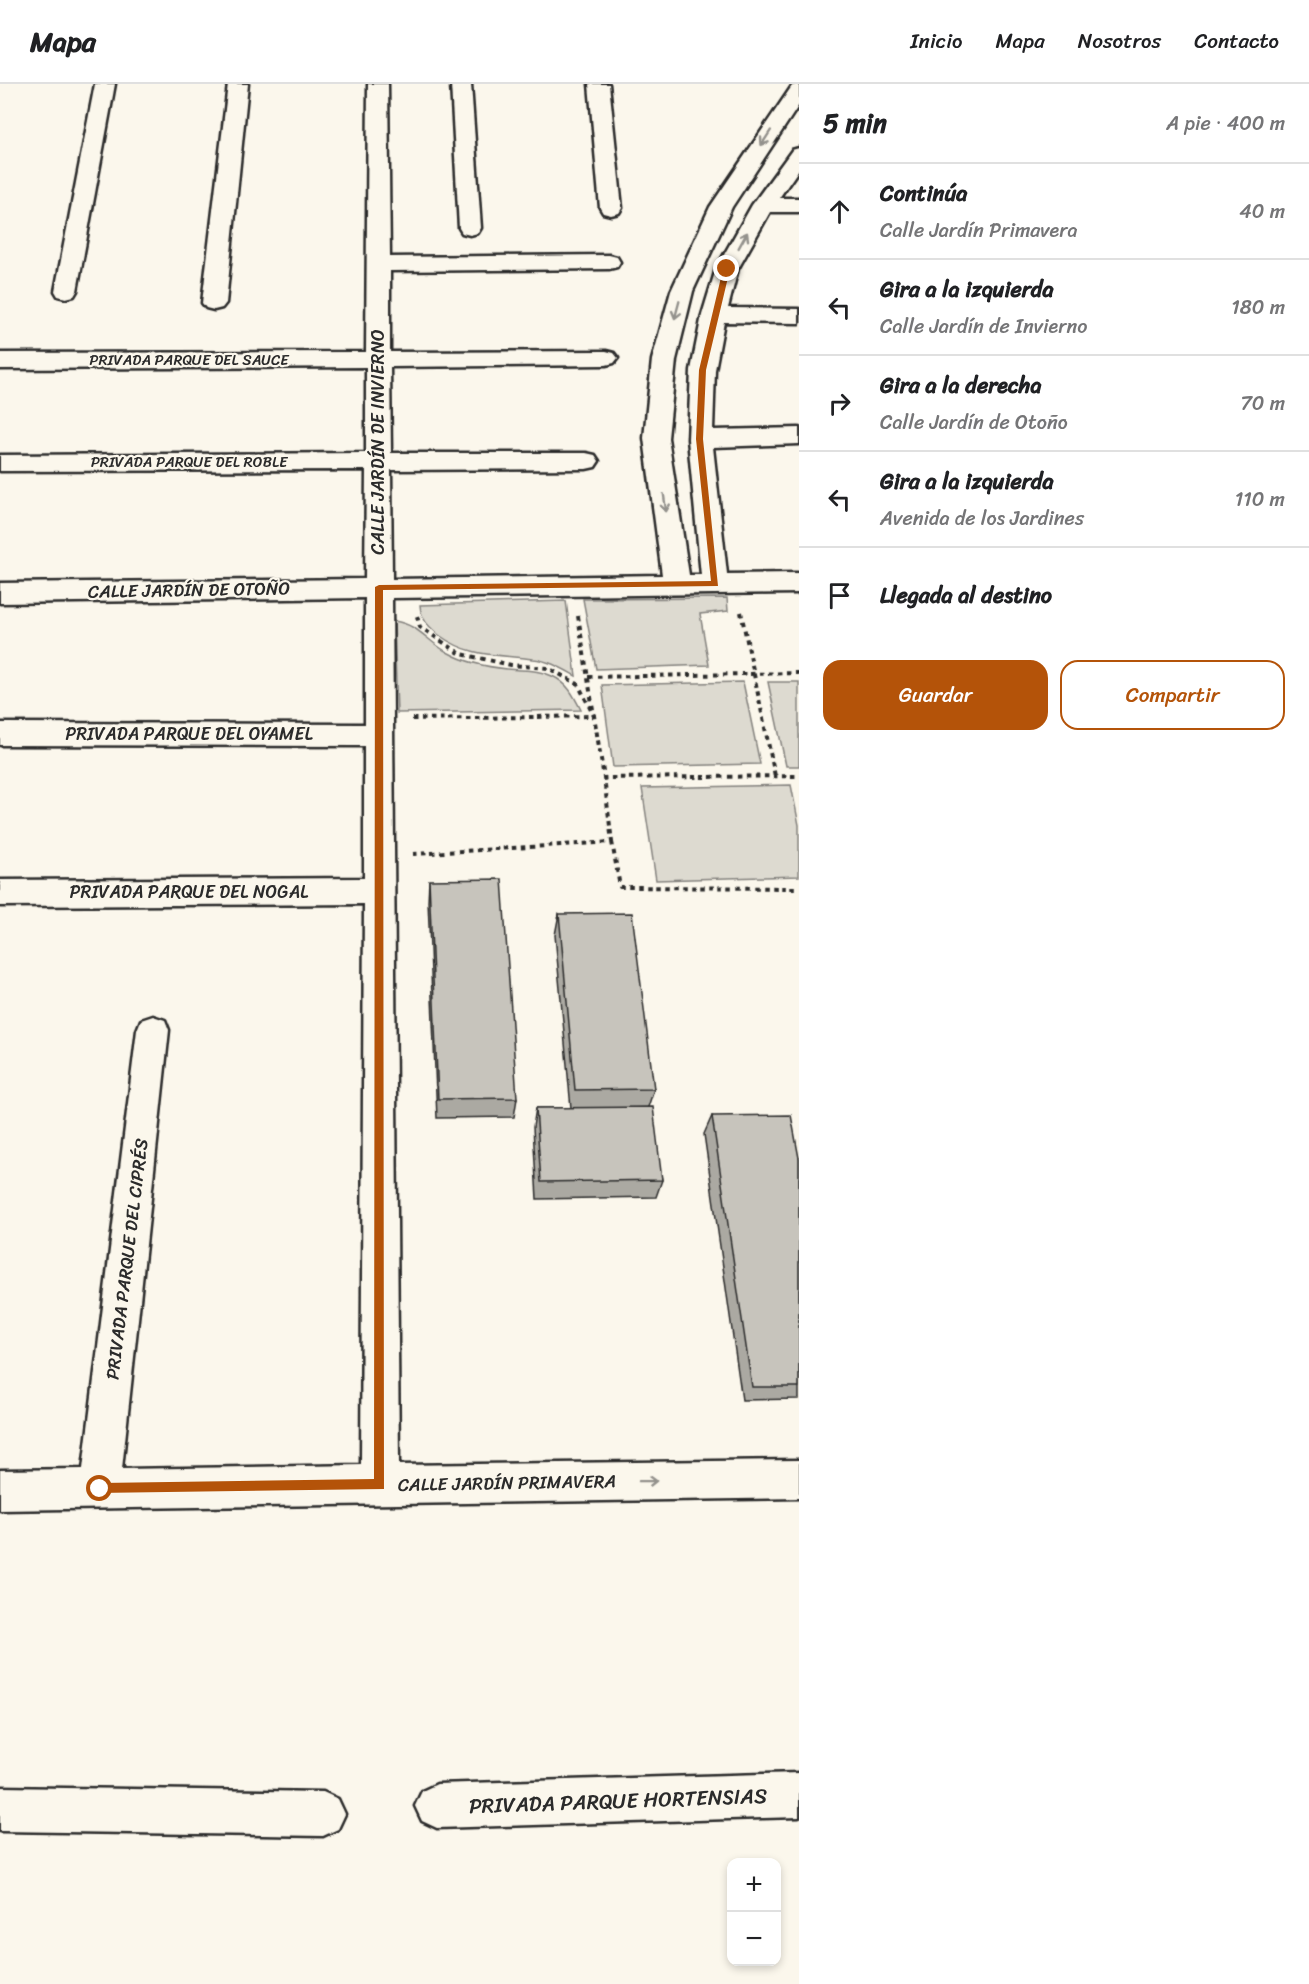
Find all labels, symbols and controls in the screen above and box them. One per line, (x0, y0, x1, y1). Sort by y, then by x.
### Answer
text: Mapa (30, 17, 96, 66)
text: Inicio (910, 22, 962, 60)
text: Mapa (995, 22, 1045, 60)
text: Nosotros (1078, 22, 1161, 60)
text: Contacto (1194, 22, 1279, 60)
text: 5 min (823, 100, 887, 146)
text: A pie · 400 m (1166, 106, 1285, 141)
one-way arrow (760, 129, 772, 146)
text: Continúa (880, 174, 967, 213)
text: 40 m (1239, 194, 1285, 229)
icon: ahead (823, 195, 856, 228)
text: Calle Jardín Primavera (880, 213, 1078, 248)
one-way arrow (737, 232, 749, 249)
route end (713, 255, 739, 281)
text: Gira a la izquierda (880, 270, 1053, 309)
text: 180 m (1231, 290, 1285, 325)
icon: left (823, 291, 856, 324)
one-way arrow (671, 301, 682, 320)
text: Calle Jardín de Invierno (880, 309, 1087, 344)
street label: CALLE JARDÍN DE INVIERNO (362, 329, 394, 555)
street label: PRIVADA PARQUE DEL SAUCE (89, 347, 290, 373)
text: Gira a la derecha (880, 366, 1041, 405)
text: 70 m (1240, 386, 1285, 421)
icon: right (823, 387, 856, 420)
text: Calle Jardín de Otoño (880, 405, 1068, 440)
street label: PRIVADA PARQUE DEL ROBLE (91, 449, 289, 475)
text: Gira a la izquierda (880, 462, 1053, 501)
text: 110 m (1235, 482, 1285, 517)
icon: left (823, 483, 856, 516)
one-way arrow (660, 492, 671, 512)
text: Avenida de los Jardines (880, 501, 1084, 536)
street label: CALLE JARDÍN DE OTOÑO (88, 572, 290, 608)
text: Llegada al destino (880, 576, 1052, 615)
icon: arrive (823, 579, 856, 612)
button: Guardar (823, 660, 1048, 730)
button: Compartir (1060, 660, 1285, 730)
street label: PRIVADA PARQUE DEL OYAMEL (65, 718, 313, 750)
street label: PRIVADA PARQUE DEL NOGAL (70, 876, 309, 908)
street label: PRIVADA PARQUE DEL CIPRÉS (96, 1137, 158, 1381)
street label: CALLE JARDÍN PRIMAVERA (397, 1465, 617, 1501)
route start (86, 1475, 112, 1501)
one-way arrow (638, 1475, 658, 1487)
street label: PRIVADA PARQUE HORTENSIAS (468, 1777, 768, 1825)
map controls (727, 1858, 781, 1966)
button: + (727, 1858, 781, 1912)
button: − (727, 1912, 781, 1966)

